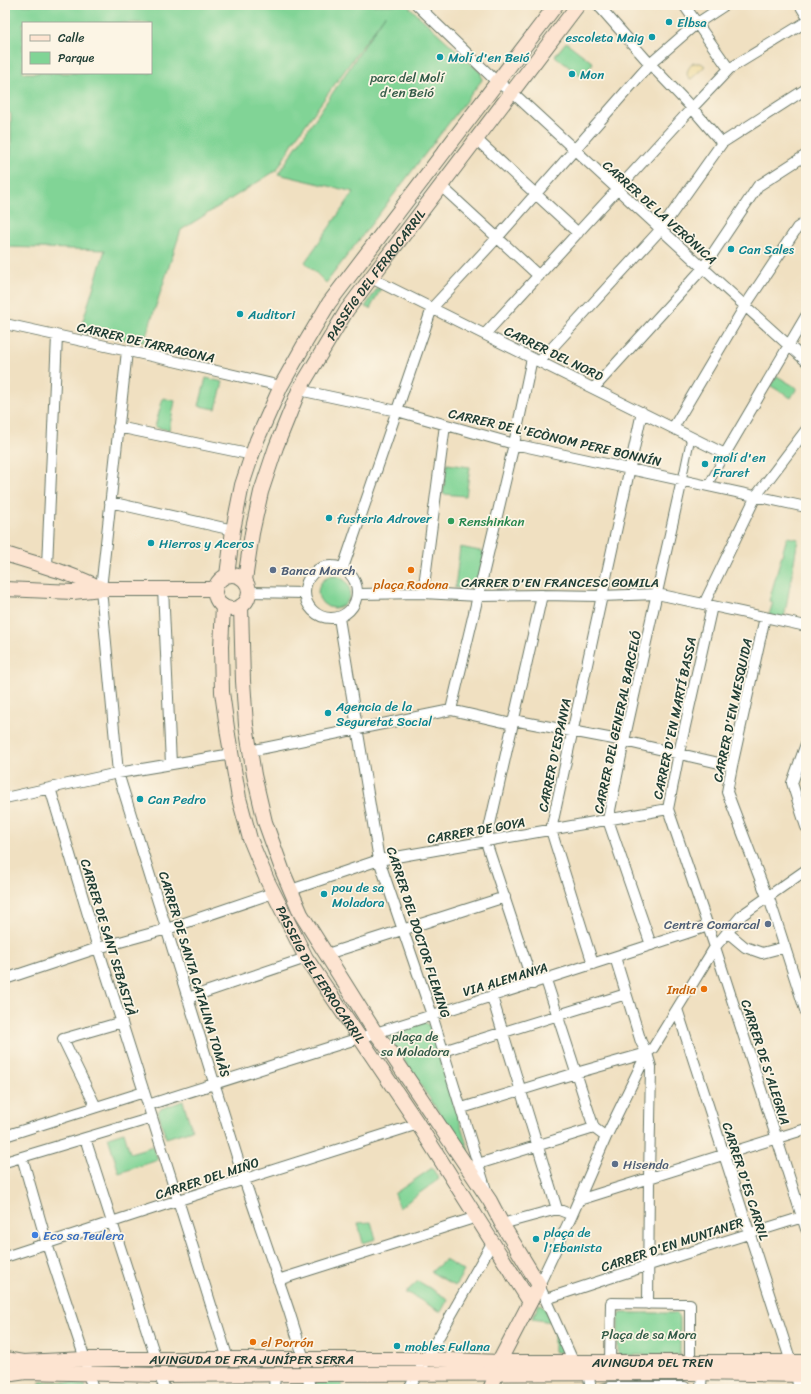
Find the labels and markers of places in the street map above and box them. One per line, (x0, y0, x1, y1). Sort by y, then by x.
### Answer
place label: Elbsa (677, 11, 707, 34)
marker: Elbsa (664, 17, 674, 27)
place label: escoleta Maig (565, 26, 644, 49)
marker: escoleta Maig (647, 32, 657, 42)
place label: Molí d'en Beió (448, 46, 530, 69)
marker: Molí d'en Beió (435, 52, 445, 62)
place label: Mon (580, 63, 604, 86)
marker: Mon (567, 69, 577, 79)
place label: Can Sales (739, 238, 795, 261)
marker: Can Sales (726, 244, 736, 254)
place label: Auditori (247, 303, 295, 326)
marker: Auditori (235, 309, 245, 319)
place label: molí d'en Fraret (713, 446, 766, 484)
marker: molí d'en Fraret (700, 459, 710, 469)
place label: fusteria Adrover (337, 507, 432, 530)
place label: Renshinkan (459, 510, 524, 533)
marker: fusteria Adrover (324, 513, 334, 523)
marker: Renshinkan (446, 516, 456, 526)
place label: Hierros y Aceros (159, 532, 255, 555)
marker: Hierros y Aceros (146, 538, 156, 548)
place label: Banca March (281, 559, 356, 582)
marker: Banca March (268, 565, 278, 575)
marker: plaça Rodona (406, 565, 416, 575)
place label: plaça Rodona (373, 573, 449, 596)
place label: Agencia de la Seguretat Social (335, 695, 432, 733)
marker: Agencia de la Seguretat Social (323, 708, 333, 718)
place label: Can Pedro (148, 788, 207, 811)
marker: Can Pedro (135, 794, 145, 804)
place label: pou de sa Moladora (331, 876, 385, 914)
marker: pou de sa Moladora (319, 889, 329, 899)
place label: Centre Comarcal (664, 913, 760, 936)
marker: Centre Comarcal (763, 919, 773, 929)
place label: India (666, 978, 696, 1001)
marker: India (699, 984, 709, 994)
place label: Hisenda (623, 1153, 669, 1176)
marker: Hisenda (610, 1159, 620, 1169)
place label: plaça de l'Ebanista (543, 1221, 603, 1259)
place label: Eco sa Teulera (43, 1224, 125, 1247)
marker: Eco sa Teulera (30, 1230, 40, 1240)
marker: plaça de l'Ebanista (531, 1234, 541, 1244)
place label: el Porrón (261, 1331, 314, 1354)
place label: mobles Fullana (405, 1335, 490, 1358)
marker: el Porrón (248, 1337, 258, 1347)
marker: mobles Fullana (392, 1341, 402, 1351)

